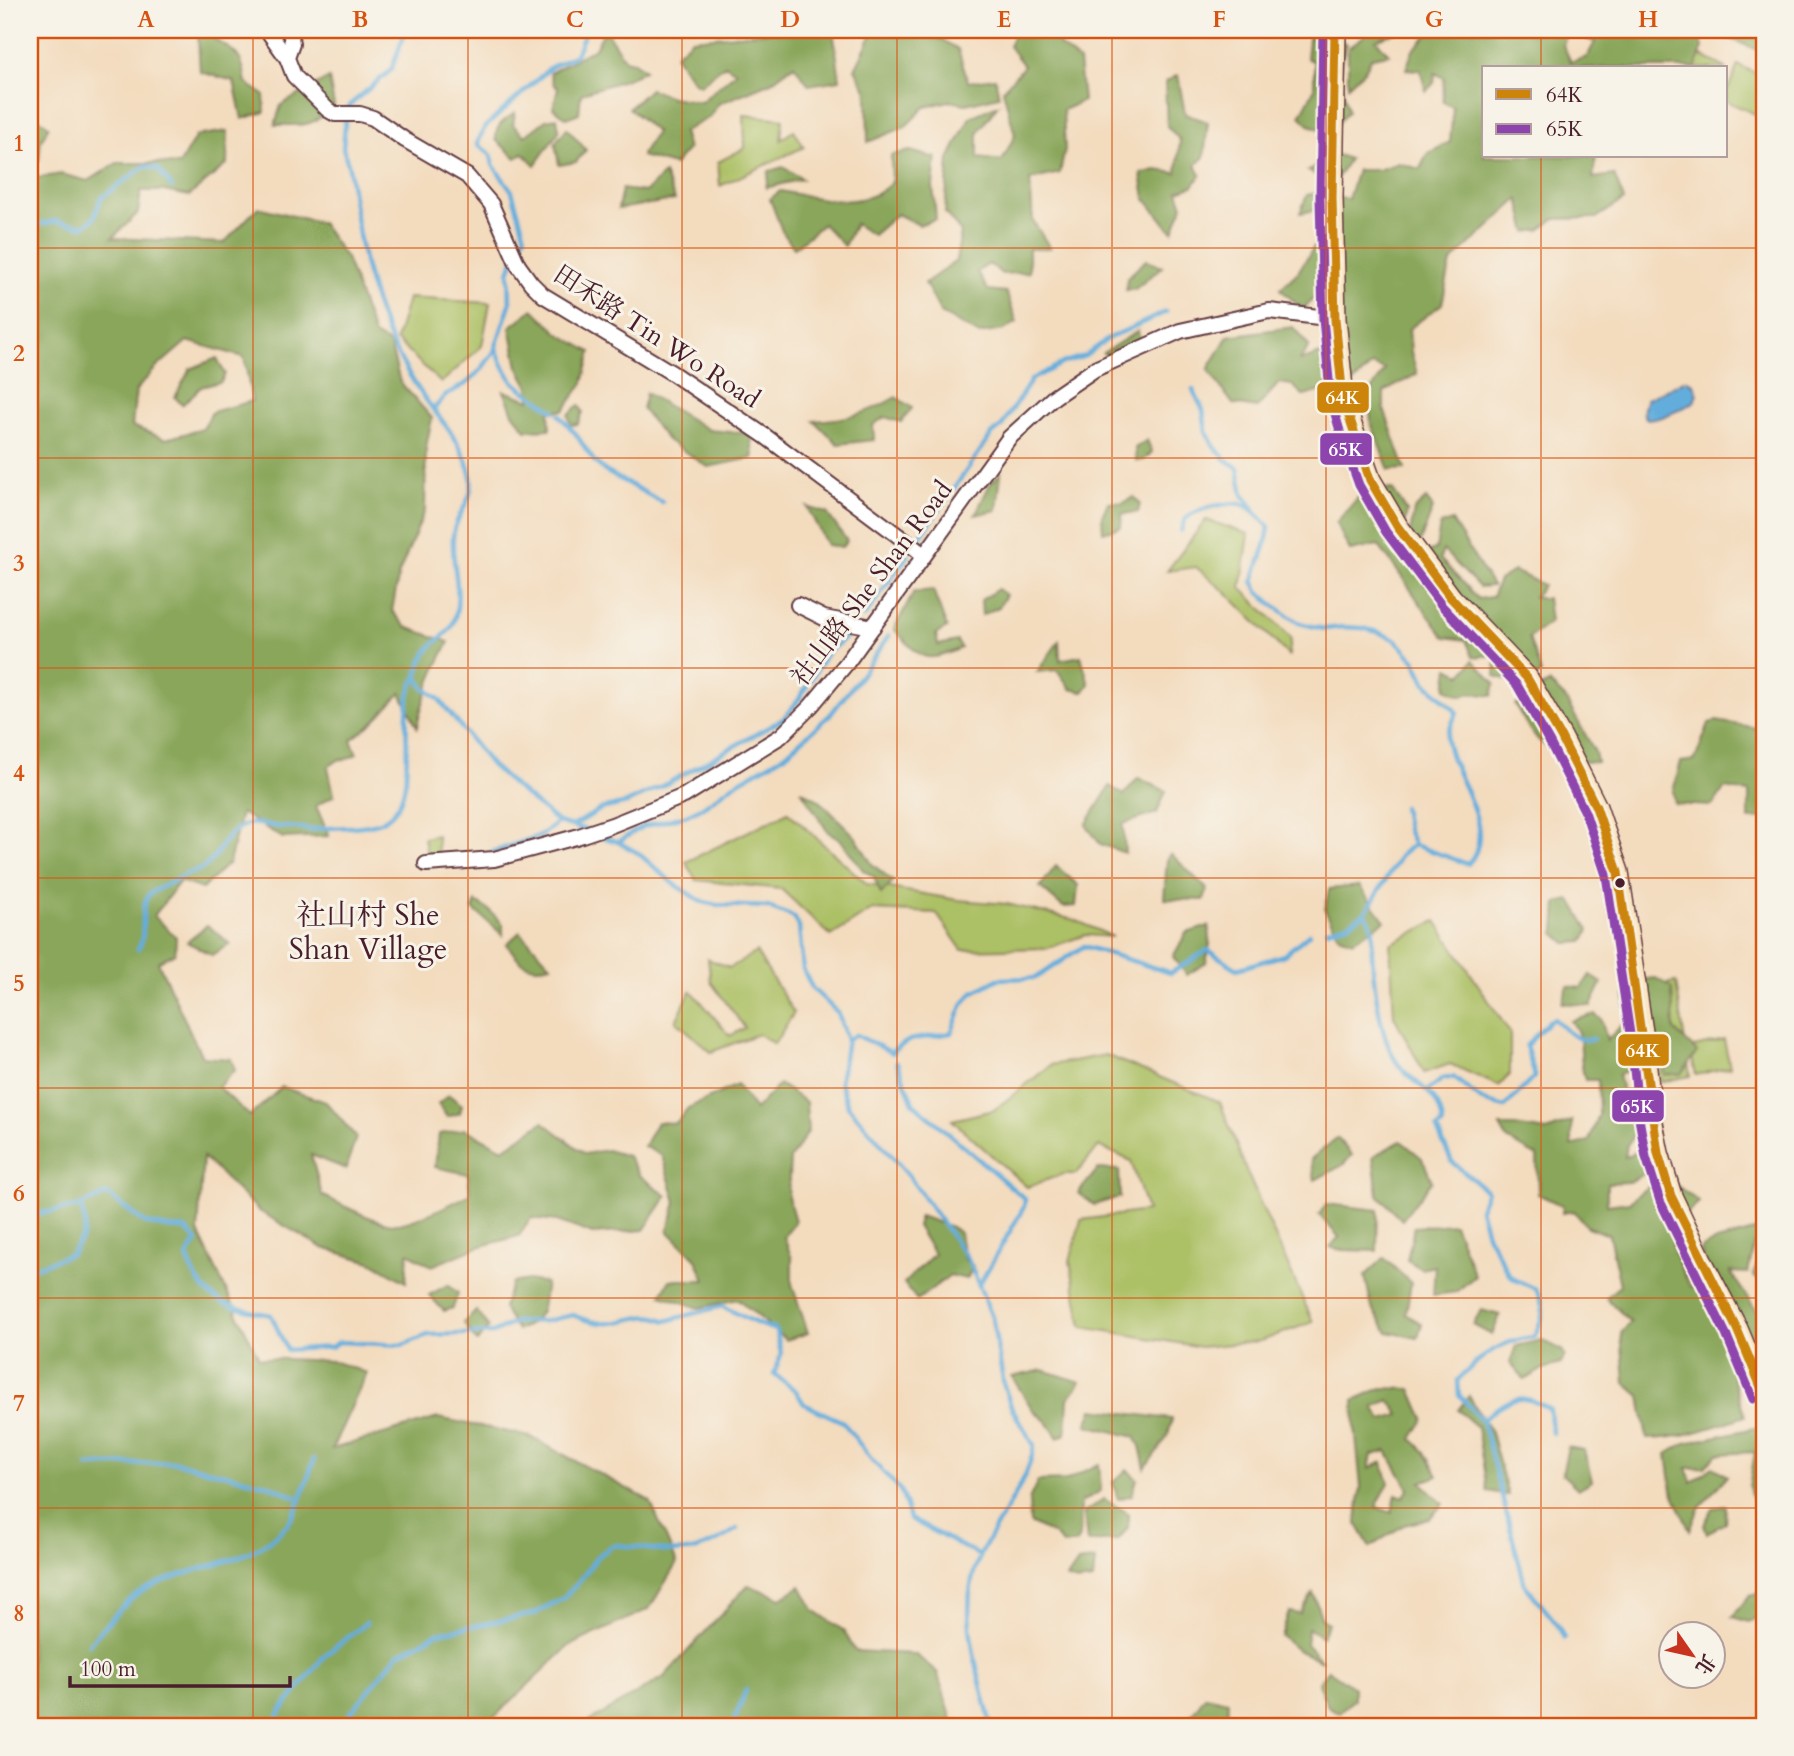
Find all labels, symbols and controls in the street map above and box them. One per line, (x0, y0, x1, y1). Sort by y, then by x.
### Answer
text: A (137, 4, 155, 35)
text: B (352, 4, 368, 35)
text: C (566, 4, 584, 35)
text: D (780, 4, 800, 35)
text: E (997, 4, 1011, 35)
text: F (1212, 4, 1226, 35)
text: G (1425, 4, 1444, 35)
text: H (1638, 4, 1658, 35)
legend (1482, 66, 1728, 158)
text: 64K (1546, 81, 1584, 110)
text: 65K (1546, 115, 1584, 144)
text: 1 (13, 128, 25, 159)
street label: 田禾路 Tin Wo Road (547, 256, 767, 417)
text: 2 (13, 338, 25, 369)
line badge: 64K (1316, 381, 1370, 414)
text: 64K (1326, 385, 1361, 411)
line badge: 65K (1319, 432, 1373, 466)
text: 65K (1329, 437, 1364, 463)
street label: 社山路 She Shan Road (783, 473, 960, 693)
text: 3 (13, 548, 25, 579)
text: 4 (13, 758, 25, 789)
unlabelled marker (1613, 876, 1627, 890)
district label: 社山村 She Shan Village (289, 895, 447, 970)
text: 5 (13, 968, 25, 999)
line badge: 64K (1617, 1033, 1670, 1067)
text: 64K (1626, 1038, 1661, 1064)
line badge: 65K (1611, 1089, 1665, 1123)
text: 65K (1621, 1094, 1656, 1120)
text: 6 (13, 1178, 25, 1209)
text: 7 (13, 1388, 25, 1419)
text: 8 (13, 1598, 25, 1629)
north arrow (1658, 1620, 1728, 1690)
scale bar (70, 1644, 290, 1688)
text: 北 (1689, 1649, 1721, 1679)
text: 100 m (80, 1655, 136, 1684)

